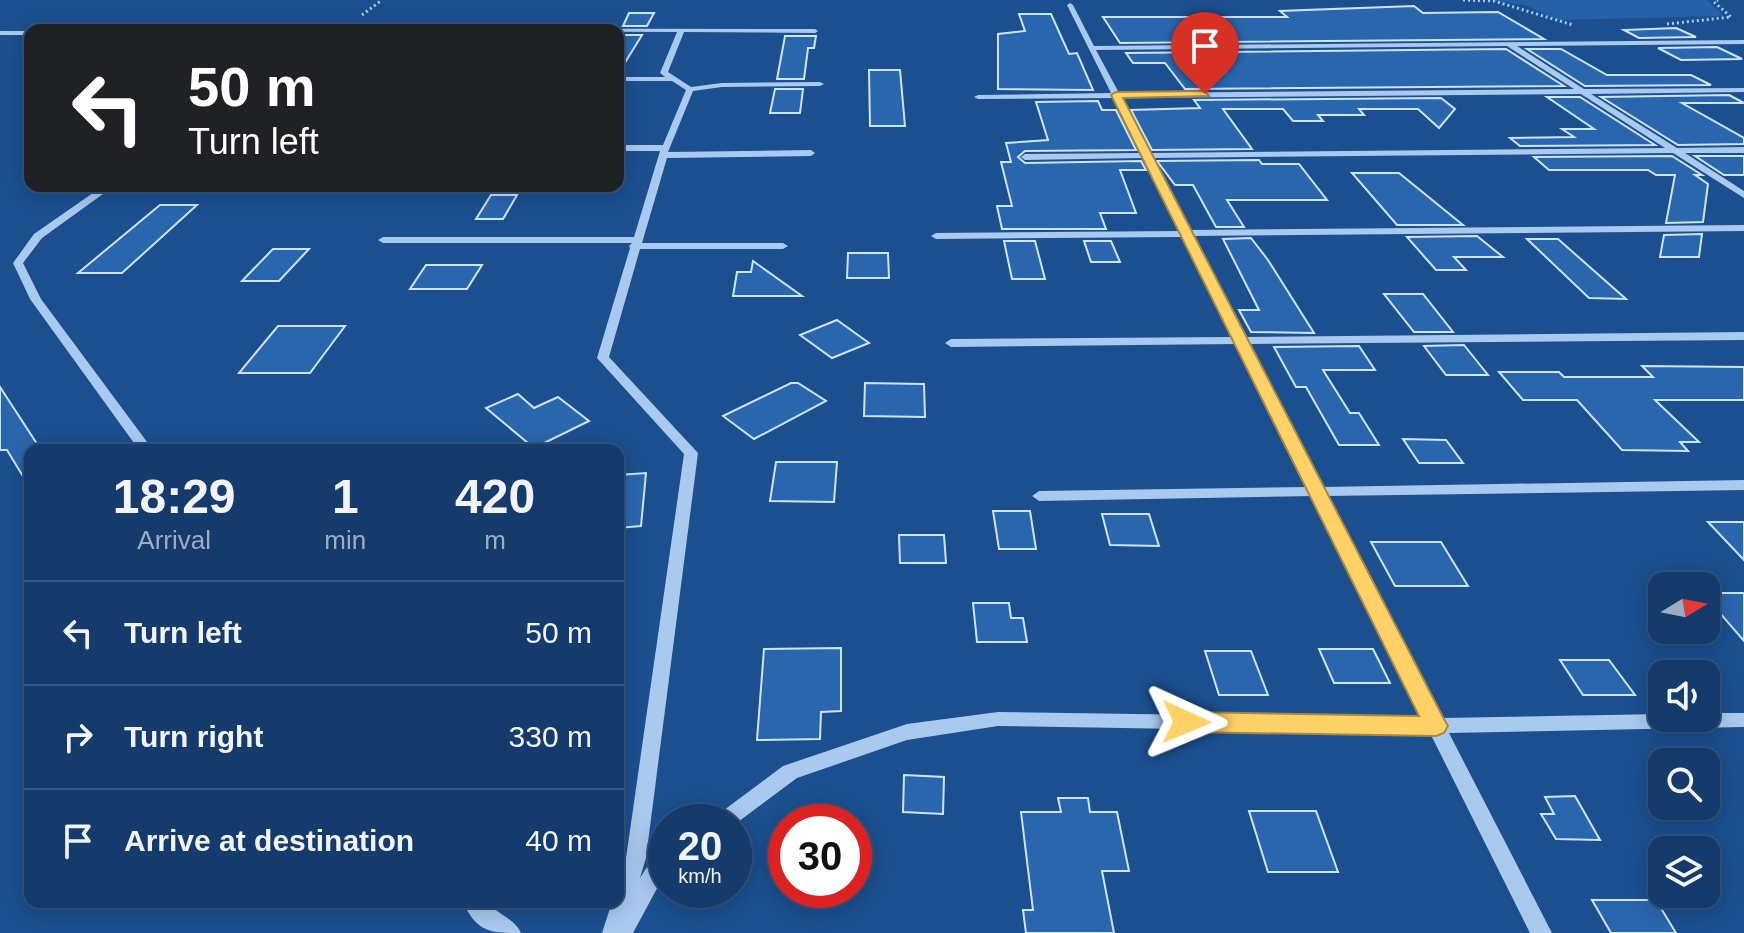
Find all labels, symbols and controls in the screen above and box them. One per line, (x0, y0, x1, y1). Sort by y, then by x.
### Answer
pin (1171, 12, 1239, 94)
icon: arrive (1183, 24, 1227, 68)
text: 50 m (188, 55, 316, 118)
icon: left (56, 56, 160, 160)
text: Turn left (188, 121, 319, 162)
text: 18:29 (113, 470, 236, 523)
text: 1 (332, 470, 359, 523)
text: 420 (455, 470, 535, 523)
text: Arrival (137, 525, 211, 555)
text: min (324, 525, 366, 555)
text: m (484, 525, 506, 555)
north arrow (1648, 572, 1720, 644)
map controls (1648, 572, 1720, 908)
icon: left (56, 611, 100, 655)
text: Turn left (124, 616, 242, 649)
text: 50 m (525, 616, 592, 649)
button: sound (1648, 660, 1720, 732)
position arrow (1144, 680, 1228, 764)
icon: right (56, 715, 100, 759)
text: Turn right (124, 720, 263, 753)
text: 330 m (509, 720, 592, 753)
button: search (1648, 748, 1720, 820)
speed limit sign: 30 (768, 804, 872, 908)
icon: arrive (56, 819, 100, 863)
text: Arrive at destination (124, 824, 414, 857)
text: 40 m (525, 824, 592, 857)
text: 20 (678, 824, 722, 868)
button: layers (1648, 836, 1720, 908)
text: km/h (678, 865, 722, 887)

